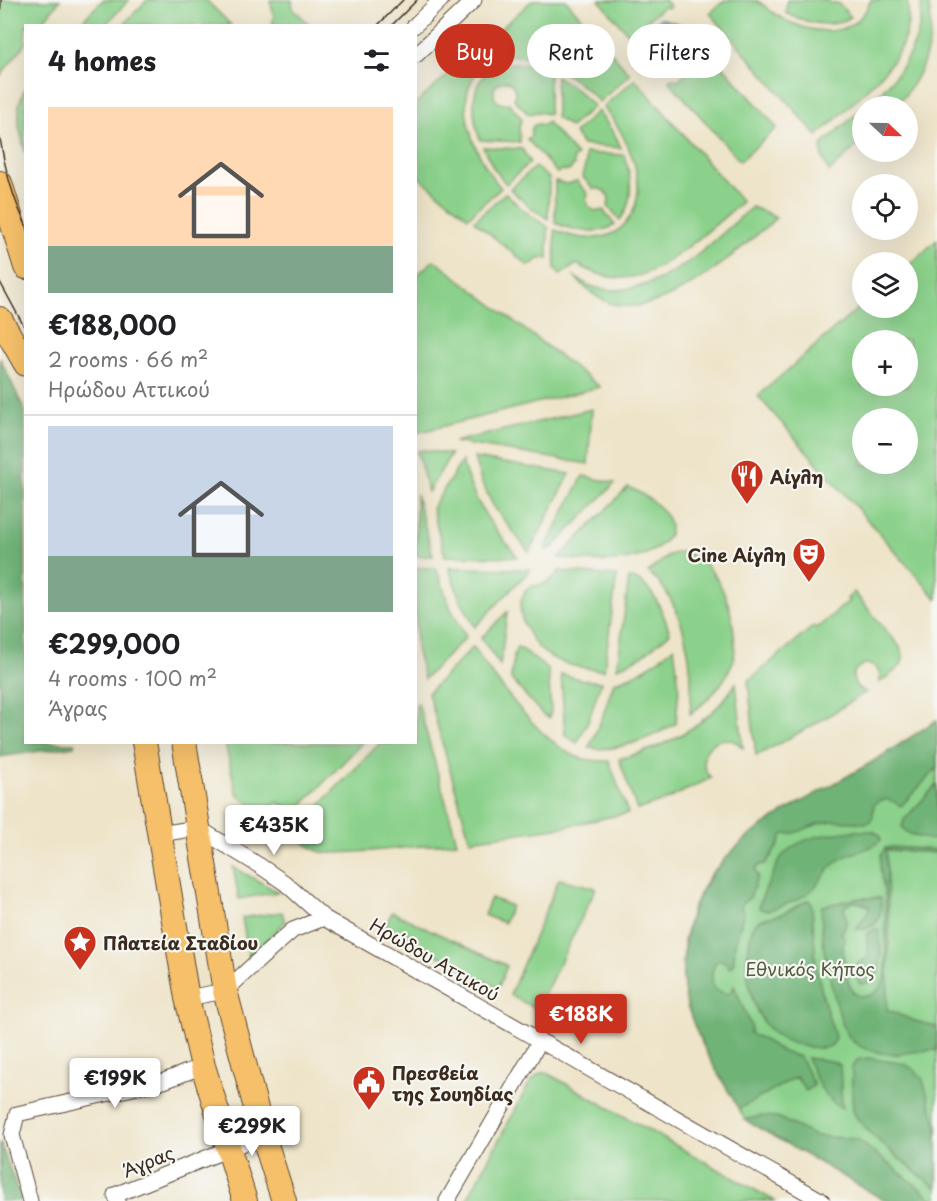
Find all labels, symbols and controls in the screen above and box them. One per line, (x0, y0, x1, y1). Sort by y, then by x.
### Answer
chip: Buy (435, 24, 515, 78)
chip: Rent (527, 24, 615, 78)
chip: Filters (627, 24, 731, 78)
text: 4 homes (48, 41, 156, 80)
icon: filters (360, 44, 393, 77)
north arrow (852, 96, 918, 162)
map controls (852, 96, 918, 474)
icon: home (167, 146, 275, 254)
button: locate (852, 174, 918, 240)
button: layers (852, 252, 918, 318)
text: €188,000 (48, 305, 177, 344)
button: + (852, 330, 918, 396)
text: 2 rooms · 66 m² (48, 344, 208, 374)
text: Ηρώδου Αττικού (48, 374, 210, 404)
button: − (852, 408, 918, 474)
restaurant icon: Αίγλη (729, 458, 765, 505)
place label: Αίγλη (770, 463, 823, 490)
icon: home (167, 465, 275, 573)
theatre icon: Cine Αίγλη (791, 536, 827, 583)
place label: Cine Αίγλη (688, 541, 786, 568)
text: €299,000 (48, 624, 180, 663)
text: 4 rooms · 100 m² (48, 663, 217, 693)
text: Άγρας (48, 693, 108, 723)
pin: €435K (232, 805, 316, 856)
text: €435K (239, 809, 309, 839)
street label: Ηρώδου Αττικού (365, 911, 505, 1007)
place icon: Πλατεία Σταδίου (62, 924, 98, 971)
place label: Πλατεία Σταδίου (103, 929, 258, 956)
park label: Εθνικός Κήπος (745, 955, 875, 982)
pin: €188K (539, 994, 623, 1045)
text: €188K (549, 998, 613, 1028)
pin: €199K (73, 1058, 157, 1109)
place label: Πρεσβεία της Σουηδίας (392, 1059, 513, 1107)
text: €199K (83, 1062, 147, 1092)
public building icon: Πρεσβεία της Σουηδίας (351, 1064, 387, 1111)
pin: €299K (210, 1106, 294, 1157)
text: €299K (218, 1110, 286, 1140)
street label: Άγρας (118, 1138, 178, 1184)

